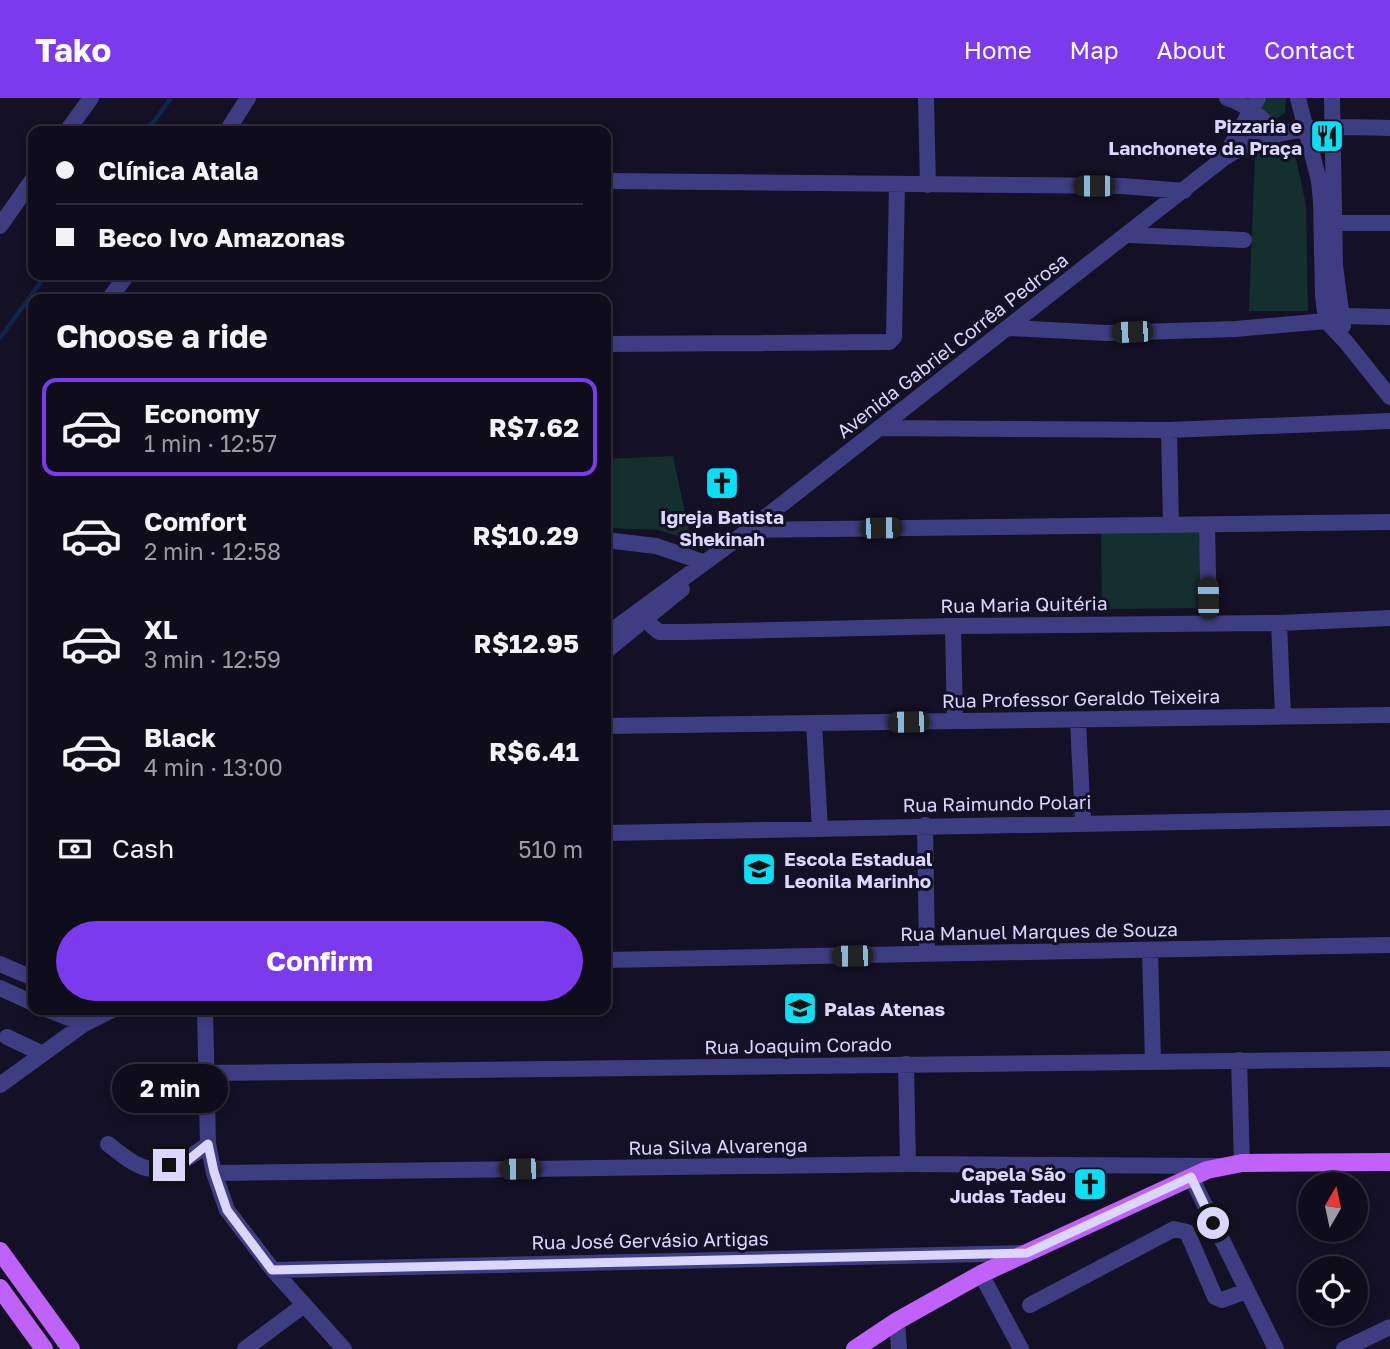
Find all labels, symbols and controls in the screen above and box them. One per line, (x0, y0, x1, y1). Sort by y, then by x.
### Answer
text: Tako (35, 30, 111, 69)
text: Home (964, 35, 1032, 64)
text: Map (1070, 35, 1119, 64)
text: About (1157, 35, 1226, 64)
text: Contact (1264, 35, 1355, 64)
place label: Pizzaria e Lanchonete da Praça (1108, 114, 1302, 159)
restaurant icon: Pizzaria e Lanchonete da Praça (1308, 117, 1346, 155)
text: Clínica Atala (98, 155, 259, 186)
car (1074, 176, 1116, 197)
text: Beco Ivo Amazonas (98, 222, 345, 253)
street label: Avenida Gabriel Corrêa Pedrosa (832, 248, 1072, 442)
text: Choose a ride (56, 317, 268, 355)
car (1111, 321, 1154, 343)
icon: car (60, 396, 123, 459)
text: Economy (144, 398, 260, 429)
text: R$7.62 (489, 412, 579, 443)
text: 1 min · 12:57 (144, 429, 277, 457)
church icon: Igreja Batista Shekinah (703, 464, 741, 502)
icon: car (60, 504, 123, 567)
place label: Igreja Batista Shekinah (660, 505, 784, 550)
text: Comfort (144, 506, 247, 537)
car (860, 517, 903, 539)
text: R$10.29 (473, 520, 579, 551)
text: 2 min · 12:58 (144, 537, 281, 565)
car (1198, 577, 1219, 619)
street label: Rua Maria Quitéria (940, 591, 1108, 617)
icon: car (60, 612, 123, 675)
text: XL (144, 614, 178, 645)
text: R$12.95 (474, 628, 579, 659)
text: 3 min · 12:59 (144, 645, 281, 673)
street label: Rua Professor Geraldo Teixeira (942, 684, 1220, 712)
car (887, 711, 930, 733)
icon: car (60, 720, 123, 783)
text: Black (144, 722, 216, 753)
text: R$6.41 (489, 736, 579, 767)
text: 4 min · 13:00 (144, 753, 283, 781)
street label: Rua Raimundo Polari (902, 790, 1092, 816)
icon: cash (56, 830, 94, 868)
text: Cash (112, 833, 174, 864)
text: 510 m (518, 835, 583, 863)
place label: Escola Estadual Leonila Marinho (784, 847, 932, 892)
school or university icon: Escola Estadual Leonila Marinho (740, 850, 778, 888)
street label: Rua Manuel Marques de Souza (900, 917, 1178, 945)
button: Confirm (56, 921, 583, 1001)
car (831, 945, 874, 967)
school or university icon: Palas Atenas (781, 989, 819, 1027)
place label: Palas Atenas (824, 997, 945, 1020)
street label: Rua Joaquim Corado (704, 1032, 892, 1058)
callout: 2 min (111, 1063, 227, 1112)
text: 2 min (140, 1074, 200, 1102)
street label: Rua Silva Alvarenga (628, 1133, 808, 1159)
route end (153, 1149, 185, 1181)
car (499, 1158, 542, 1180)
place label: Capela São Judas Tadeu (950, 1162, 1066, 1207)
church icon: Capela São Judas Tadeu (1071, 1165, 1109, 1203)
north arrow (1298, 1172, 1368, 1242)
map controls (1298, 1172, 1368, 1326)
route start (1197, 1207, 1229, 1239)
street label: Rua José Gervásio Artigas (531, 1226, 769, 1254)
button: locate (1298, 1256, 1368, 1326)

